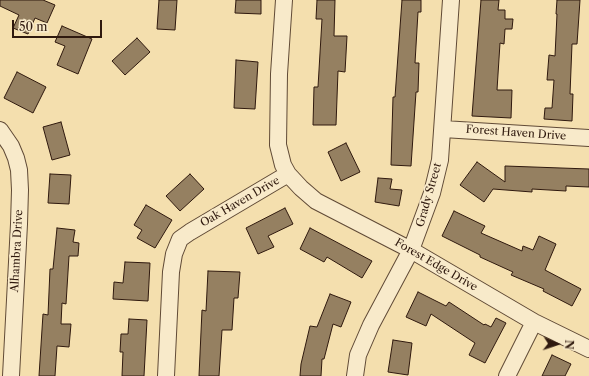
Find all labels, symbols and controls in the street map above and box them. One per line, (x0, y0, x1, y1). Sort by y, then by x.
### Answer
scale bar (14, 12, 104, 38)
text: 50 m (19, 19, 48, 34)
street label: Forest Haven Drive (465, 123, 567, 143)
street label: Grady Street (414, 161, 444, 229)
street label: Oak Haven Drive (198, 174, 282, 230)
street label: Alhambra Drive (8, 209, 26, 293)
street label: Forest Edge Drive (392, 236, 480, 294)
north arrow (537, 324, 577, 364)
text: N (562, 339, 576, 350)

